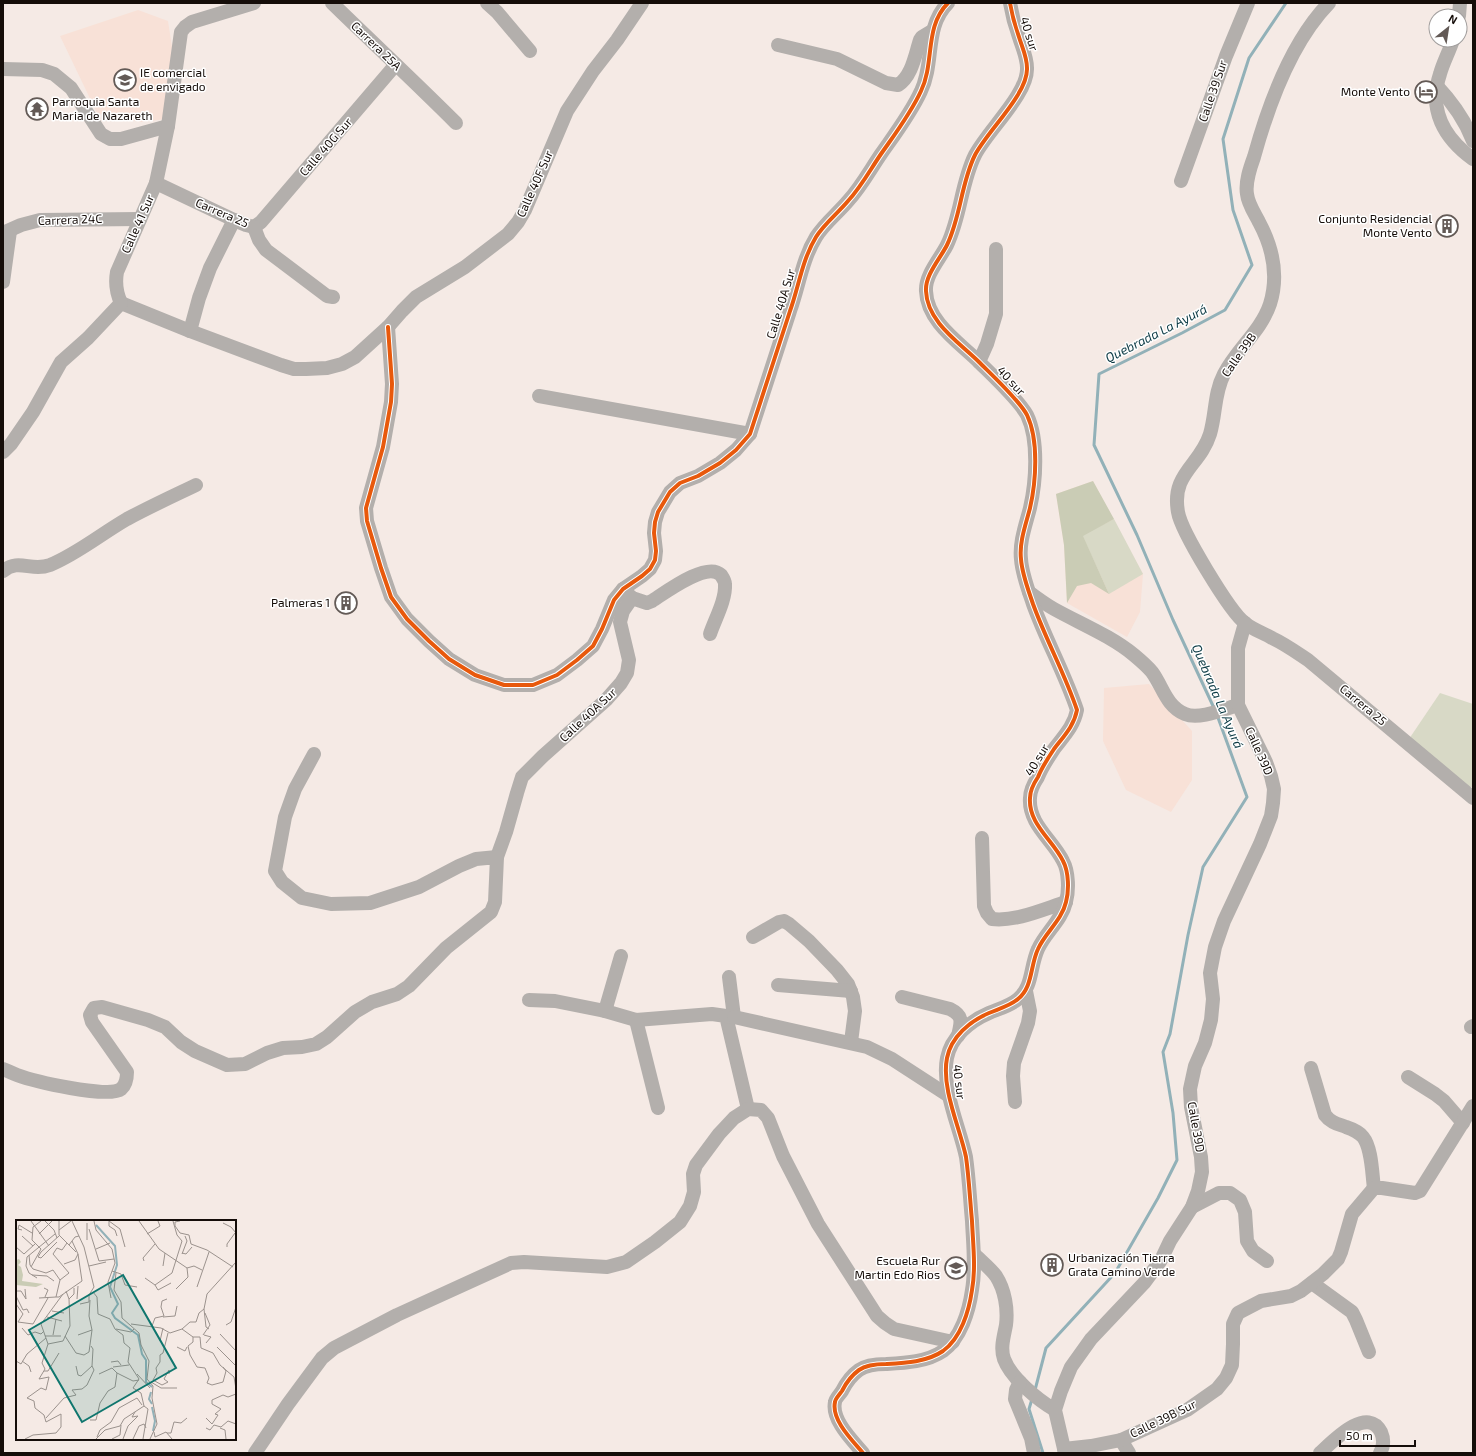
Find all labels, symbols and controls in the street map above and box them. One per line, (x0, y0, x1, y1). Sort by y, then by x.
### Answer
north arrow (1428, 8, 1468, 48)
text: N (1447, 11, 1460, 27)
street label: 40 sur (1018, 15, 1042, 53)
street label: Carrera 25A (349, 18, 405, 73)
street label: Calle 39 Sur (1195, 58, 1229, 123)
place label: IE comercial de envigado (140, 65, 206, 93)
school or university icon: IE comercial de envigado (112, 67, 138, 93)
hotel icon: Monte Vento (1413, 79, 1439, 105)
place label: Monte Vento (1341, 84, 1410, 98)
place label: Parroquia Santa Maria de Nazareth (52, 94, 153, 122)
temple icon: Parroquia Santa Maria de Nazareth (24, 96, 50, 122)
street label: Calle 40G Sur (296, 114, 355, 178)
street label: Calle 40F Sur (513, 148, 555, 219)
street label: Calle 41 Sur (118, 192, 156, 255)
street label: Carrera 25 (194, 195, 251, 230)
street label: Carrera 24C (38, 211, 103, 227)
place label: Conjunto Residencial Monte Vento (1318, 211, 1432, 239)
building icon: Conjunto Residencial Monte Vento (1434, 213, 1460, 239)
street label: Calle 40A Sur (763, 267, 797, 340)
water label: Quebrada La Ayurá (1102, 300, 1210, 366)
street label: Calle 39B (1218, 330, 1258, 379)
street label: 40 sur (995, 363, 1029, 398)
building icon: Palmeras 1 (333, 590, 359, 616)
place label: Palmeras 1 (271, 595, 330, 609)
water label: Quebrada La Ayurá (1189, 641, 1247, 751)
street label: Carrera 25 (1337, 681, 1390, 728)
street label: Calle 40A Sur (556, 684, 619, 744)
street label: Calle 39D (1243, 724, 1277, 777)
street label: 40 sur (1021, 741, 1051, 778)
street label: 40 sur (951, 1064, 969, 1100)
street label: Calle 39D (1186, 1100, 1208, 1153)
inset map (16, 1220, 236, 1440)
place label: Urbanización Tierra Grata Camino Verde (1068, 1250, 1175, 1278)
building icon: Urbanización Tierra Grata Camino Verde (1039, 1252, 1065, 1278)
place label: Escuela Rur Martin Edo Rios (854, 1253, 940, 1281)
school or university icon: Escuela Rur Martin Edo Rios (943, 1255, 969, 1281)
street label: Calle 39B Sur (1127, 1396, 1198, 1440)
scale bar (1340, 1422, 1415, 1448)
text: 50 m (1346, 1428, 1373, 1442)

